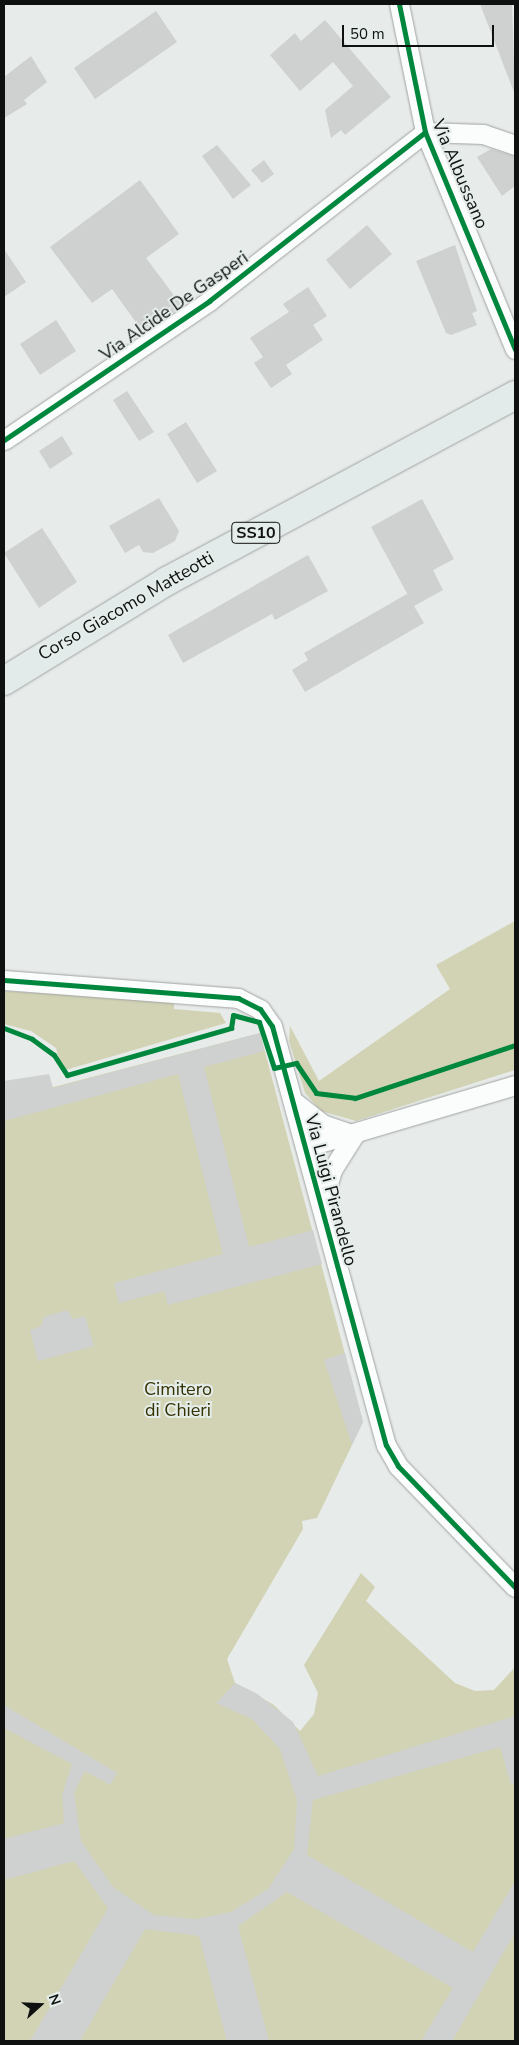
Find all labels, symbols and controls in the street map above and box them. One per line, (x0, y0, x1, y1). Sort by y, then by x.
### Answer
scale bar (344, 15, 496, 47)
text: 50 m (350, 24, 385, 44)
street label: Via Albussano (427, 116, 493, 232)
street label: Via Alcide De Gasperi (96, 247, 252, 365)
road number: SS10 (231, 520, 281, 546)
street label: Corso Giacomo Matteotti (34, 547, 218, 665)
street label: Via Luigi Pirandello (300, 1112, 362, 1268)
park label: Cimitero di Chieri (144, 1379, 212, 1422)
north arrow (15, 1980, 65, 2030)
text: N (44, 1992, 65, 2008)

